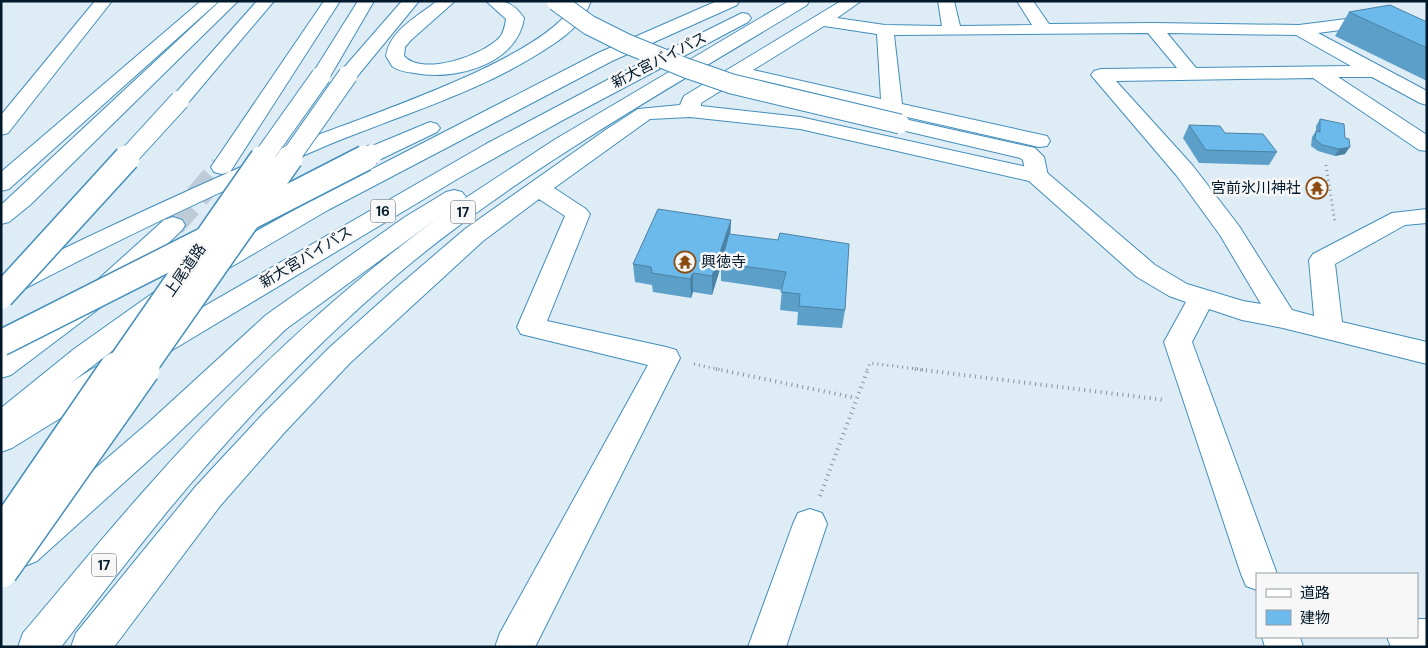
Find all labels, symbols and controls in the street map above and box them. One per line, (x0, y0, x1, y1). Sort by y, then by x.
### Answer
street label: 新大宮バイパス (608, 27, 710, 93)
temple icon: 宮前氷川神社 (1305, 176, 1329, 200)
place label: 宮前氷川神社 (1211, 178, 1301, 198)
road number: 16 (370, 200, 396, 222)
road number: 17 (450, 200, 476, 223)
street label: 新大宮バイパス (256, 221, 356, 293)
street label: 上尾道路 (160, 240, 210, 300)
temple icon: 興徳寺 (673, 250, 697, 274)
place label: 興徳寺 (701, 252, 746, 272)
road number: 17 (92, 554, 116, 576)
legend (1256, 573, 1418, 638)
text: 道路 (1300, 583, 1330, 603)
text: 建物 (1300, 608, 1330, 628)

